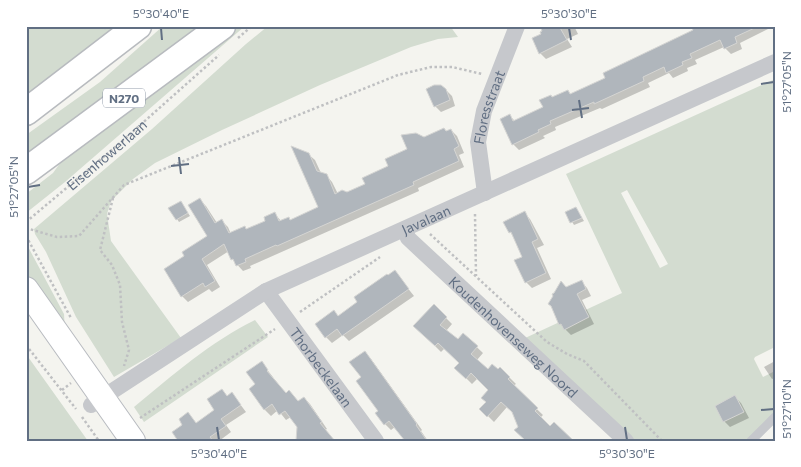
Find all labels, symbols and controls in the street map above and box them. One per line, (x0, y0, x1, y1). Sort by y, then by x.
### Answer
text: 5°30'40"E (133, 6, 189, 20)
text: 5°30'30"E (541, 6, 597, 20)
text: 51°27'05"N (779, 51, 793, 113)
street label: Floresstraat (469, 67, 508, 146)
road number: N270 (103, 89, 145, 108)
street label: Eisenhowerlaan (63, 115, 150, 193)
text: 51°27'05"N (6, 156, 20, 218)
street label: Javalaan (399, 201, 453, 238)
street label: Koudenhovenseweg Noord (446, 272, 582, 401)
street label: Thorbeckelaan (287, 324, 356, 410)
text: 51°27'10"N (779, 379, 793, 439)
text: 5°30'40"E (191, 446, 247, 460)
text: 5°30'30"E (599, 446, 655, 460)

